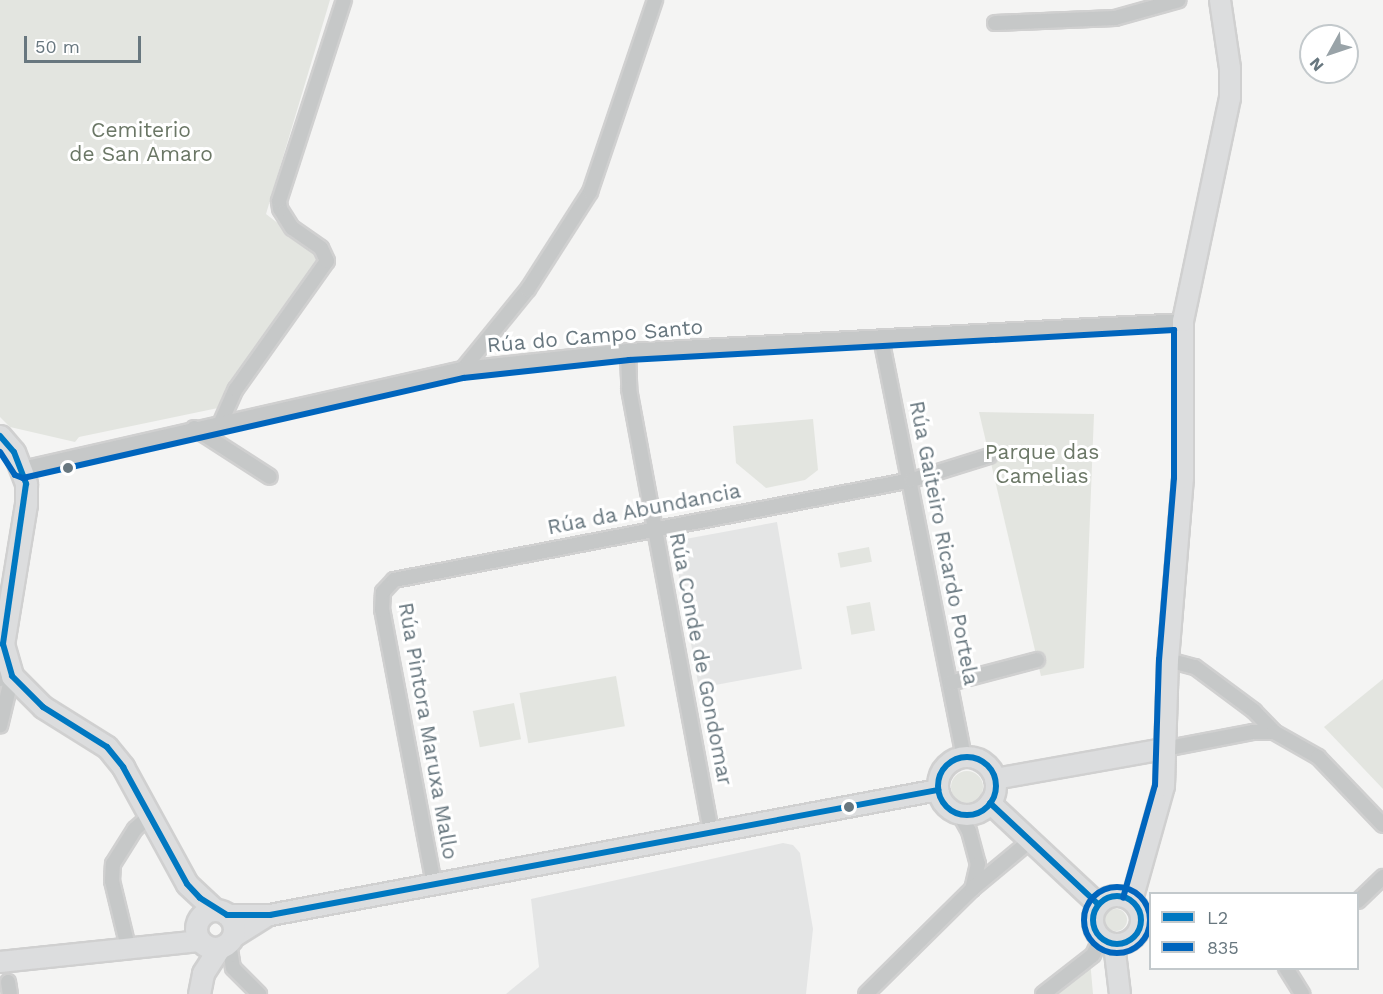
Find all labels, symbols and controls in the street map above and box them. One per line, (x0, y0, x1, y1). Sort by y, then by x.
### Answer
scale bar (27, 24, 144, 62)
north arrow (1299, 24, 1359, 84)
text: 50 m (35, 36, 80, 57)
text: N (1305, 54, 1327, 75)
park label: Cemiterio de San Amaro (69, 117, 213, 167)
street label: Rúa do Campo Santo (486, 314, 704, 358)
street label: Rúa Gaiteiro Ricardo Portela (904, 398, 984, 688)
park label: Parque das Camelias (985, 439, 1099, 489)
unlabelled marker (62, 462, 74, 474)
street label: Rúa da Abundancia (544, 478, 744, 540)
street label: Rúa Conde de Gondomar (664, 530, 738, 788)
street label: Rúa Pintora Maruxa Mallo (393, 600, 463, 862)
unlabelled marker (843, 801, 855, 813)
legend (1149, 892, 1359, 970)
text: L2 (1207, 907, 1228, 928)
text: 835 (1207, 937, 1239, 958)

